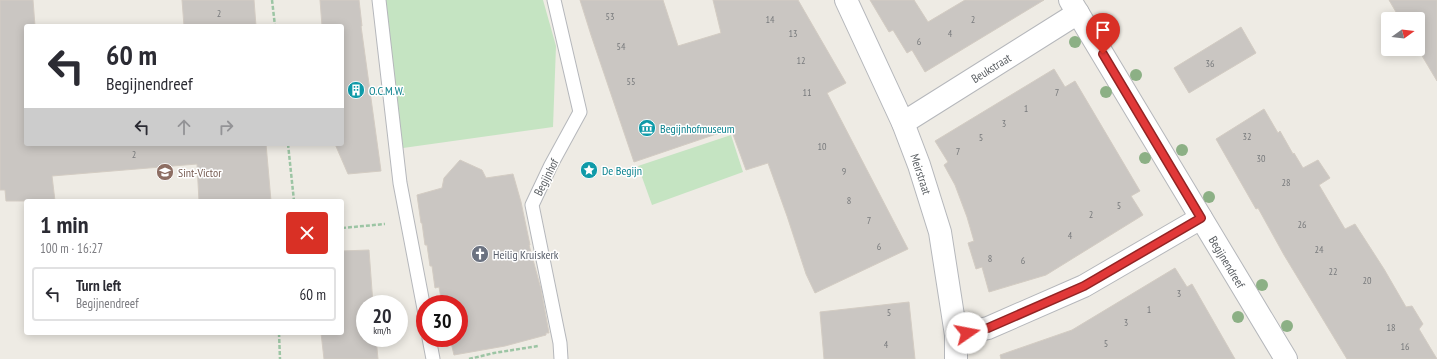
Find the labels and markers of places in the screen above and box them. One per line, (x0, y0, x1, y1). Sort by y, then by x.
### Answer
pin (1086, 13, 1120, 54)
building icon: O.C.M.W. (346, 80, 366, 100)
place label: O.C.M.W. (369, 83, 404, 98)
museum icon: Begijnhofmuseum (637, 118, 657, 138)
place label: Begijnhofmuseum (660, 121, 735, 136)
place icon: De Begijn (579, 160, 599, 180)
school or university icon: Sint-Victor (155, 162, 175, 182)
place label: De Begijn (602, 163, 642, 178)
place label: Sint-Victor (178, 165, 222, 180)
church icon: Heilig Kruiskerk (470, 244, 490, 264)
place label: Heilig Kruiskerk (493, 247, 559, 262)

